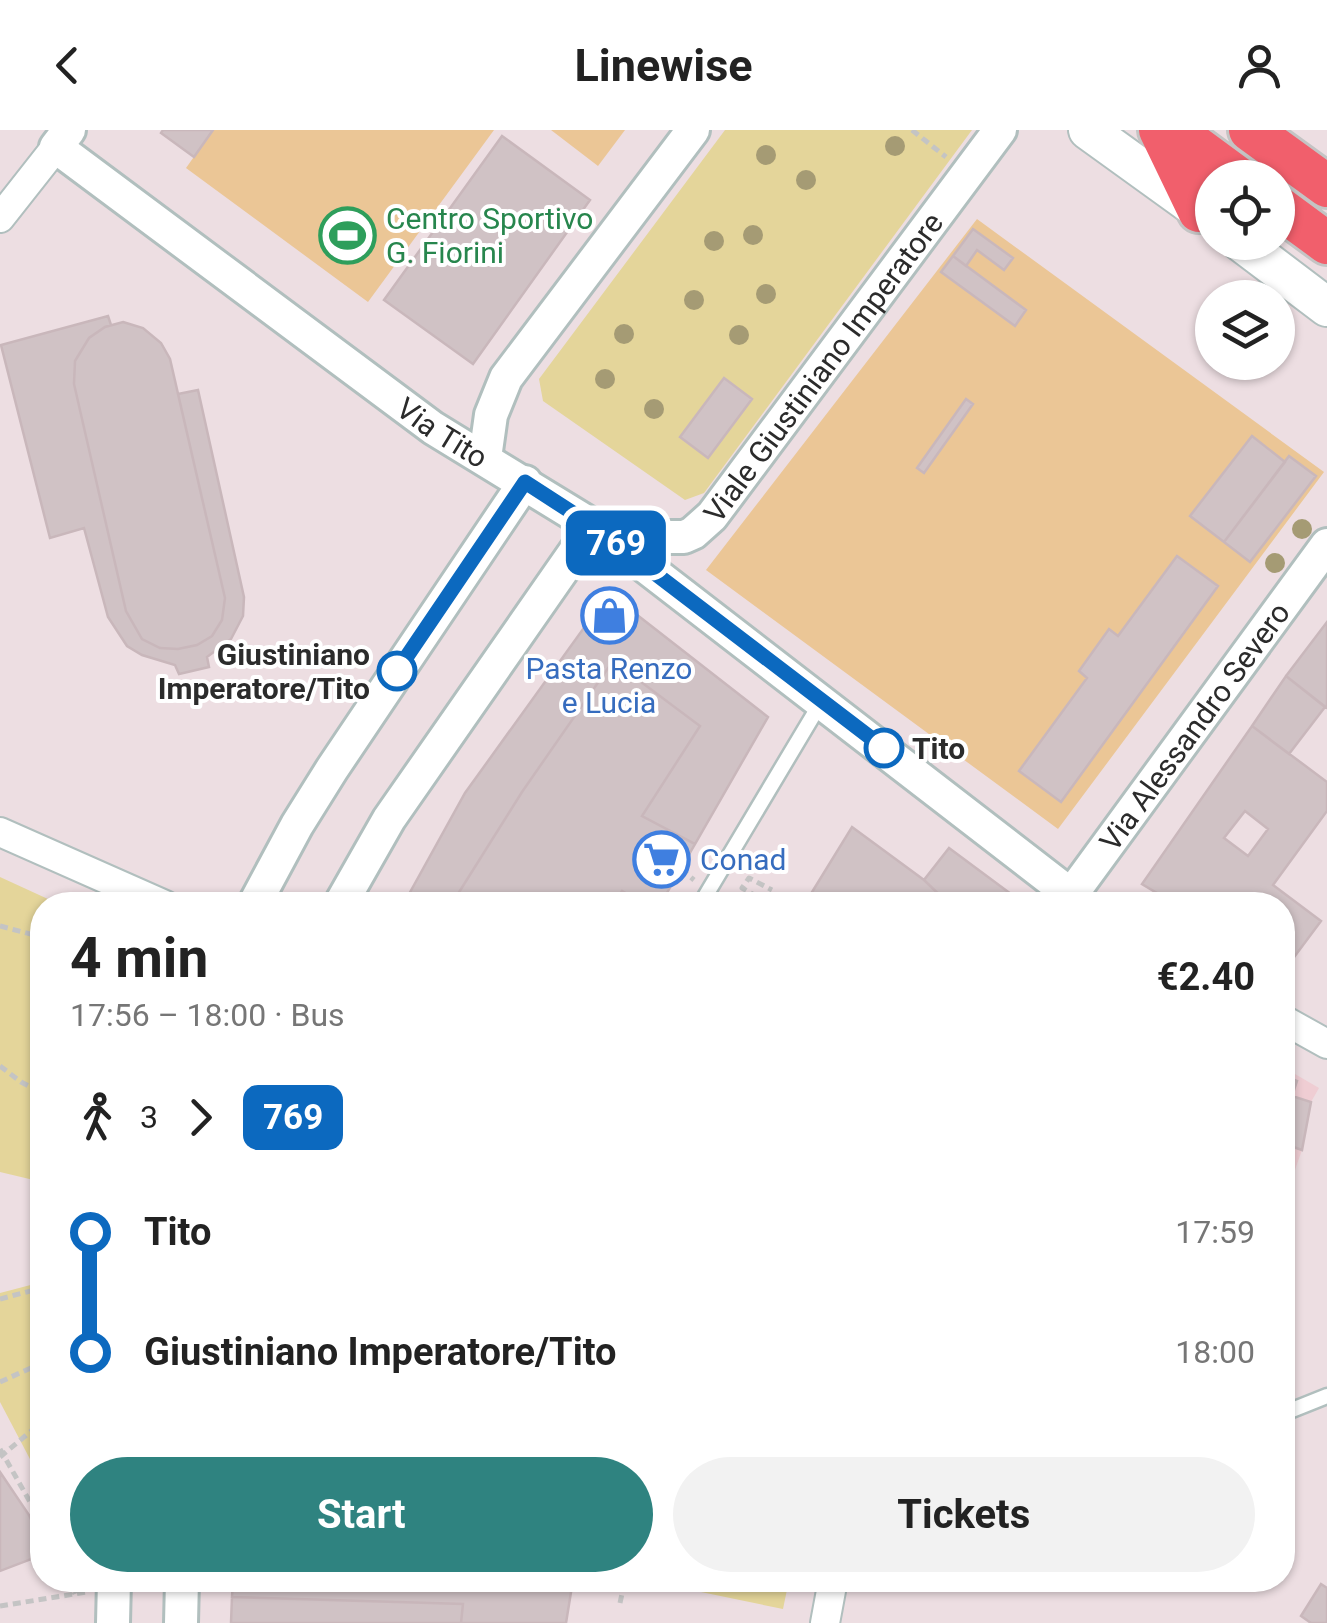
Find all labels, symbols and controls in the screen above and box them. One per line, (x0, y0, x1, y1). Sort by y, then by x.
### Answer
icon: back (40, 38, 95, 93)
icon: person (1232, 38, 1287, 93)
text: Linewise (574, 39, 753, 92)
map controls (1195, 160, 1295, 380)
button: locate (1195, 160, 1295, 260)
place label: Centro Sportivo G. Fiorini (386, 201, 593, 270)
sports icon: Centro Sportivo G. Fiorini (317, 205, 377, 265)
street label: Viale Giustiniano Imperatore (696, 206, 950, 529)
button: layers (1195, 280, 1295, 380)
street label: Via Tito (390, 390, 494, 475)
line badge: 769 (558, 510, 674, 576)
text: 769 (586, 523, 646, 564)
shop icon: Pasta Renzo e Lucia (579, 585, 639, 645)
street label: Via Alessandro Severo (1092, 595, 1297, 857)
place label: Giustiniano Imperatore/Tito (158, 637, 370, 706)
place label: Pasta Renzo e Lucia (526, 651, 692, 720)
marker: Giustiniano Imperatore/Tito (378, 652, 416, 690)
marker: Tito (865, 729, 903, 767)
place label: Tito (912, 731, 965, 766)
supermarket icon: Conad (631, 829, 691, 889)
place label: Conad (700, 842, 786, 877)
text: 4 min (70, 926, 208, 990)
text: €2.40 (1157, 955, 1255, 999)
text: 17:56 – 18:00 · Bus (70, 996, 345, 1034)
icon: walk (70, 1090, 125, 1145)
icon: forward (173, 1090, 228, 1145)
text: 769 (263, 1097, 323, 1138)
text: 3 (140, 1098, 158, 1136)
text: Tito (144, 1210, 211, 1254)
text: 17:59 (1175, 1213, 1255, 1251)
text: Giustiniano Imperatore/Tito (144, 1330, 617, 1374)
text: 18:00 (1175, 1333, 1255, 1371)
button: Start (70, 1457, 653, 1572)
button: Tickets (673, 1457, 1255, 1572)

